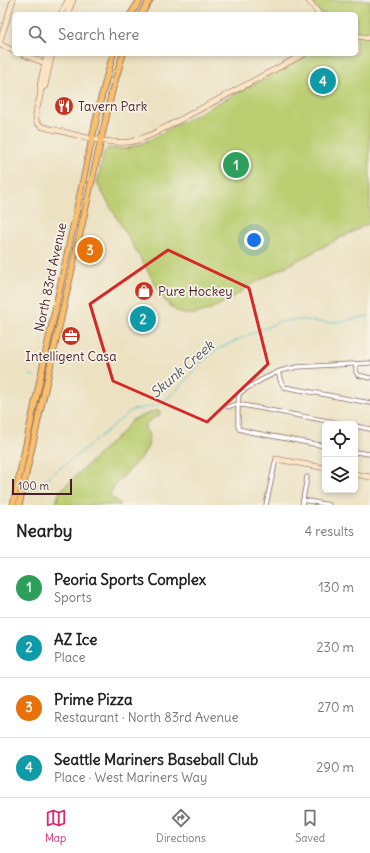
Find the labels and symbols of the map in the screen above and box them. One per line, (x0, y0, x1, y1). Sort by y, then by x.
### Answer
pin: 4 (310, 66, 336, 96)
restaurant icon: Tavern Park (53, 95, 75, 117)
place label: Tavern Park (78, 98, 148, 115)
pin: 1 (223, 150, 249, 180)
street label: North 83rd Avenue (31, 221, 70, 333)
your location (244, 230, 264, 250)
pin: 3 (77, 235, 103, 265)
shop icon: Pure Hockey (133, 280, 155, 302)
place label: Pure Hockey (158, 283, 233, 300)
pin: 2 (130, 304, 156, 334)
office icon: Intelligent Casa (60, 325, 82, 347)
water label: Skunk Creek (147, 336, 218, 401)
place label: Intelligent Casa (25, 348, 117, 365)
scale bar (12, 477, 72, 496)

